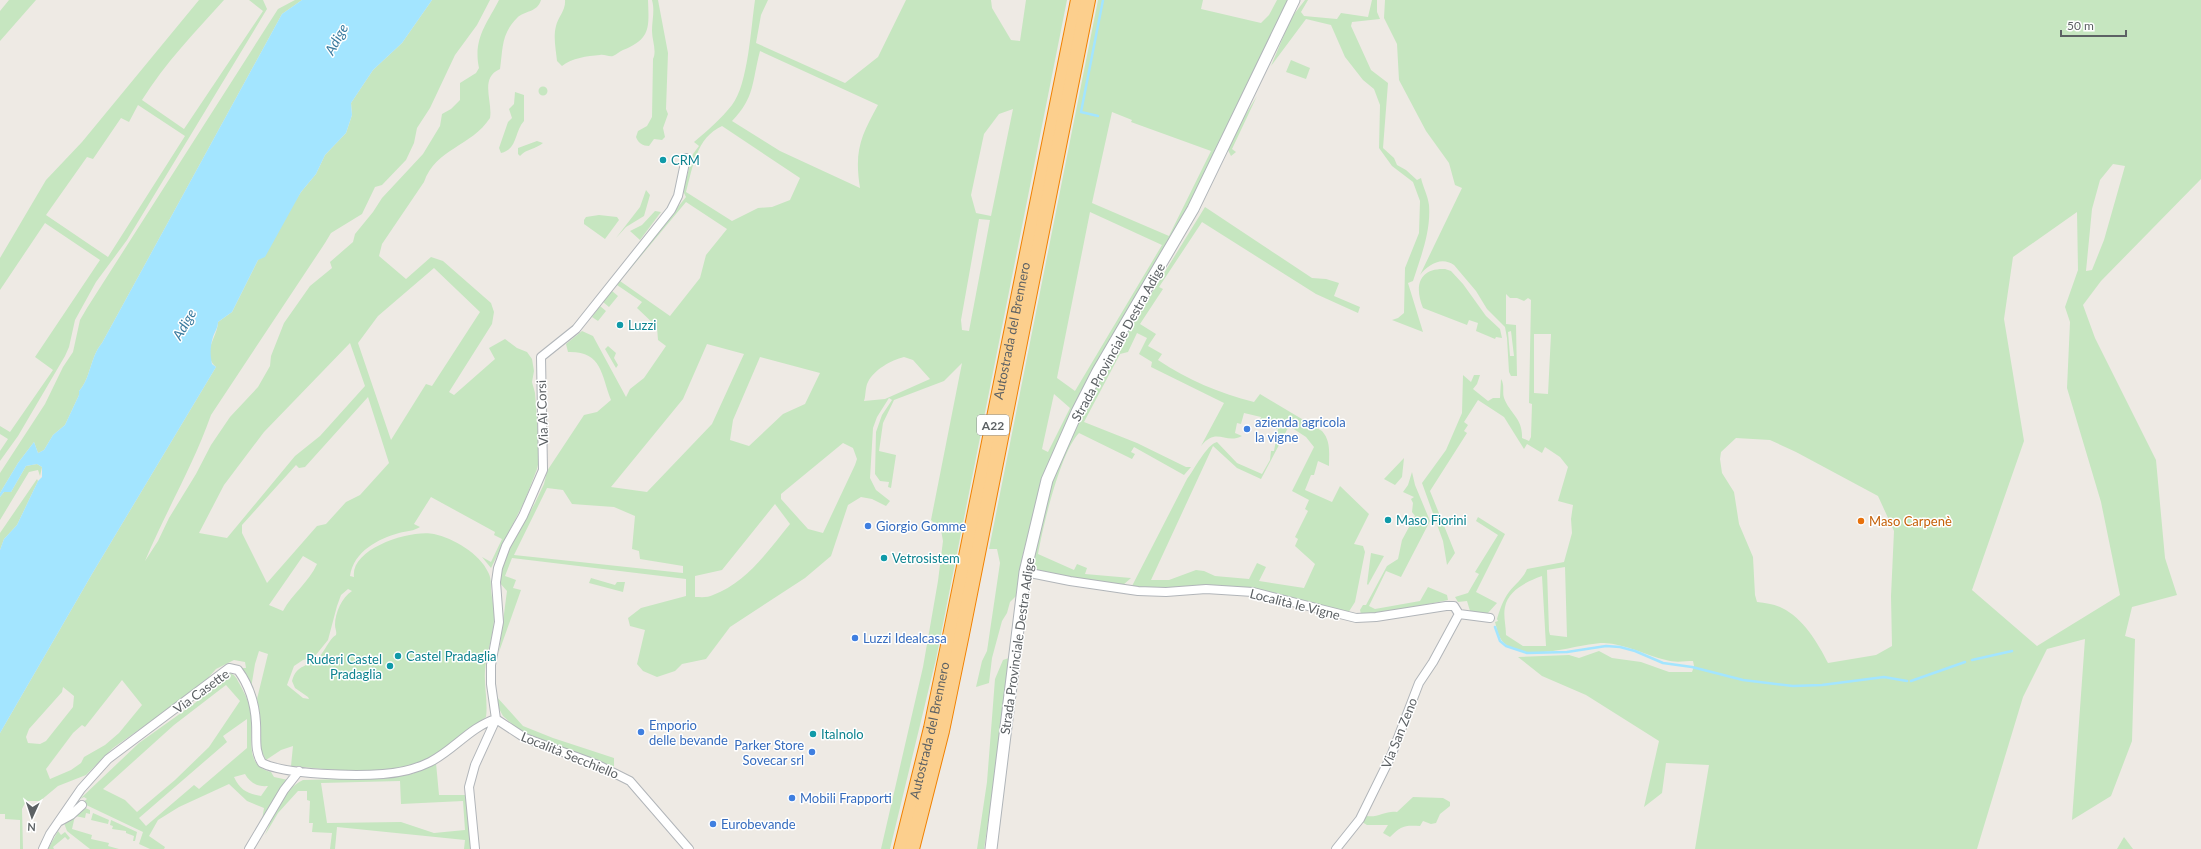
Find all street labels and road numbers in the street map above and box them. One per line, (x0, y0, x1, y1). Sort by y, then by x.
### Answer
street label: Strada Provinciale Destra Adige (1068, 260, 1168, 424)
street label: Autostrada del Brennero (990, 261, 1033, 401)
street label: Via Ai Corsi (533, 380, 551, 446)
road number: A22 (977, 415, 1009, 435)
street label: Strada Provinciale Destra Adige (997, 556, 1037, 736)
street label: Località le Vigne (1248, 585, 1342, 623)
street label: Autostrada del Brennero (906, 661, 952, 800)
street label: Via Casette (170, 665, 232, 717)
street label: Via San Zeno (1378, 695, 1420, 771)
street label: Località Secchiello (519, 728, 621, 782)

